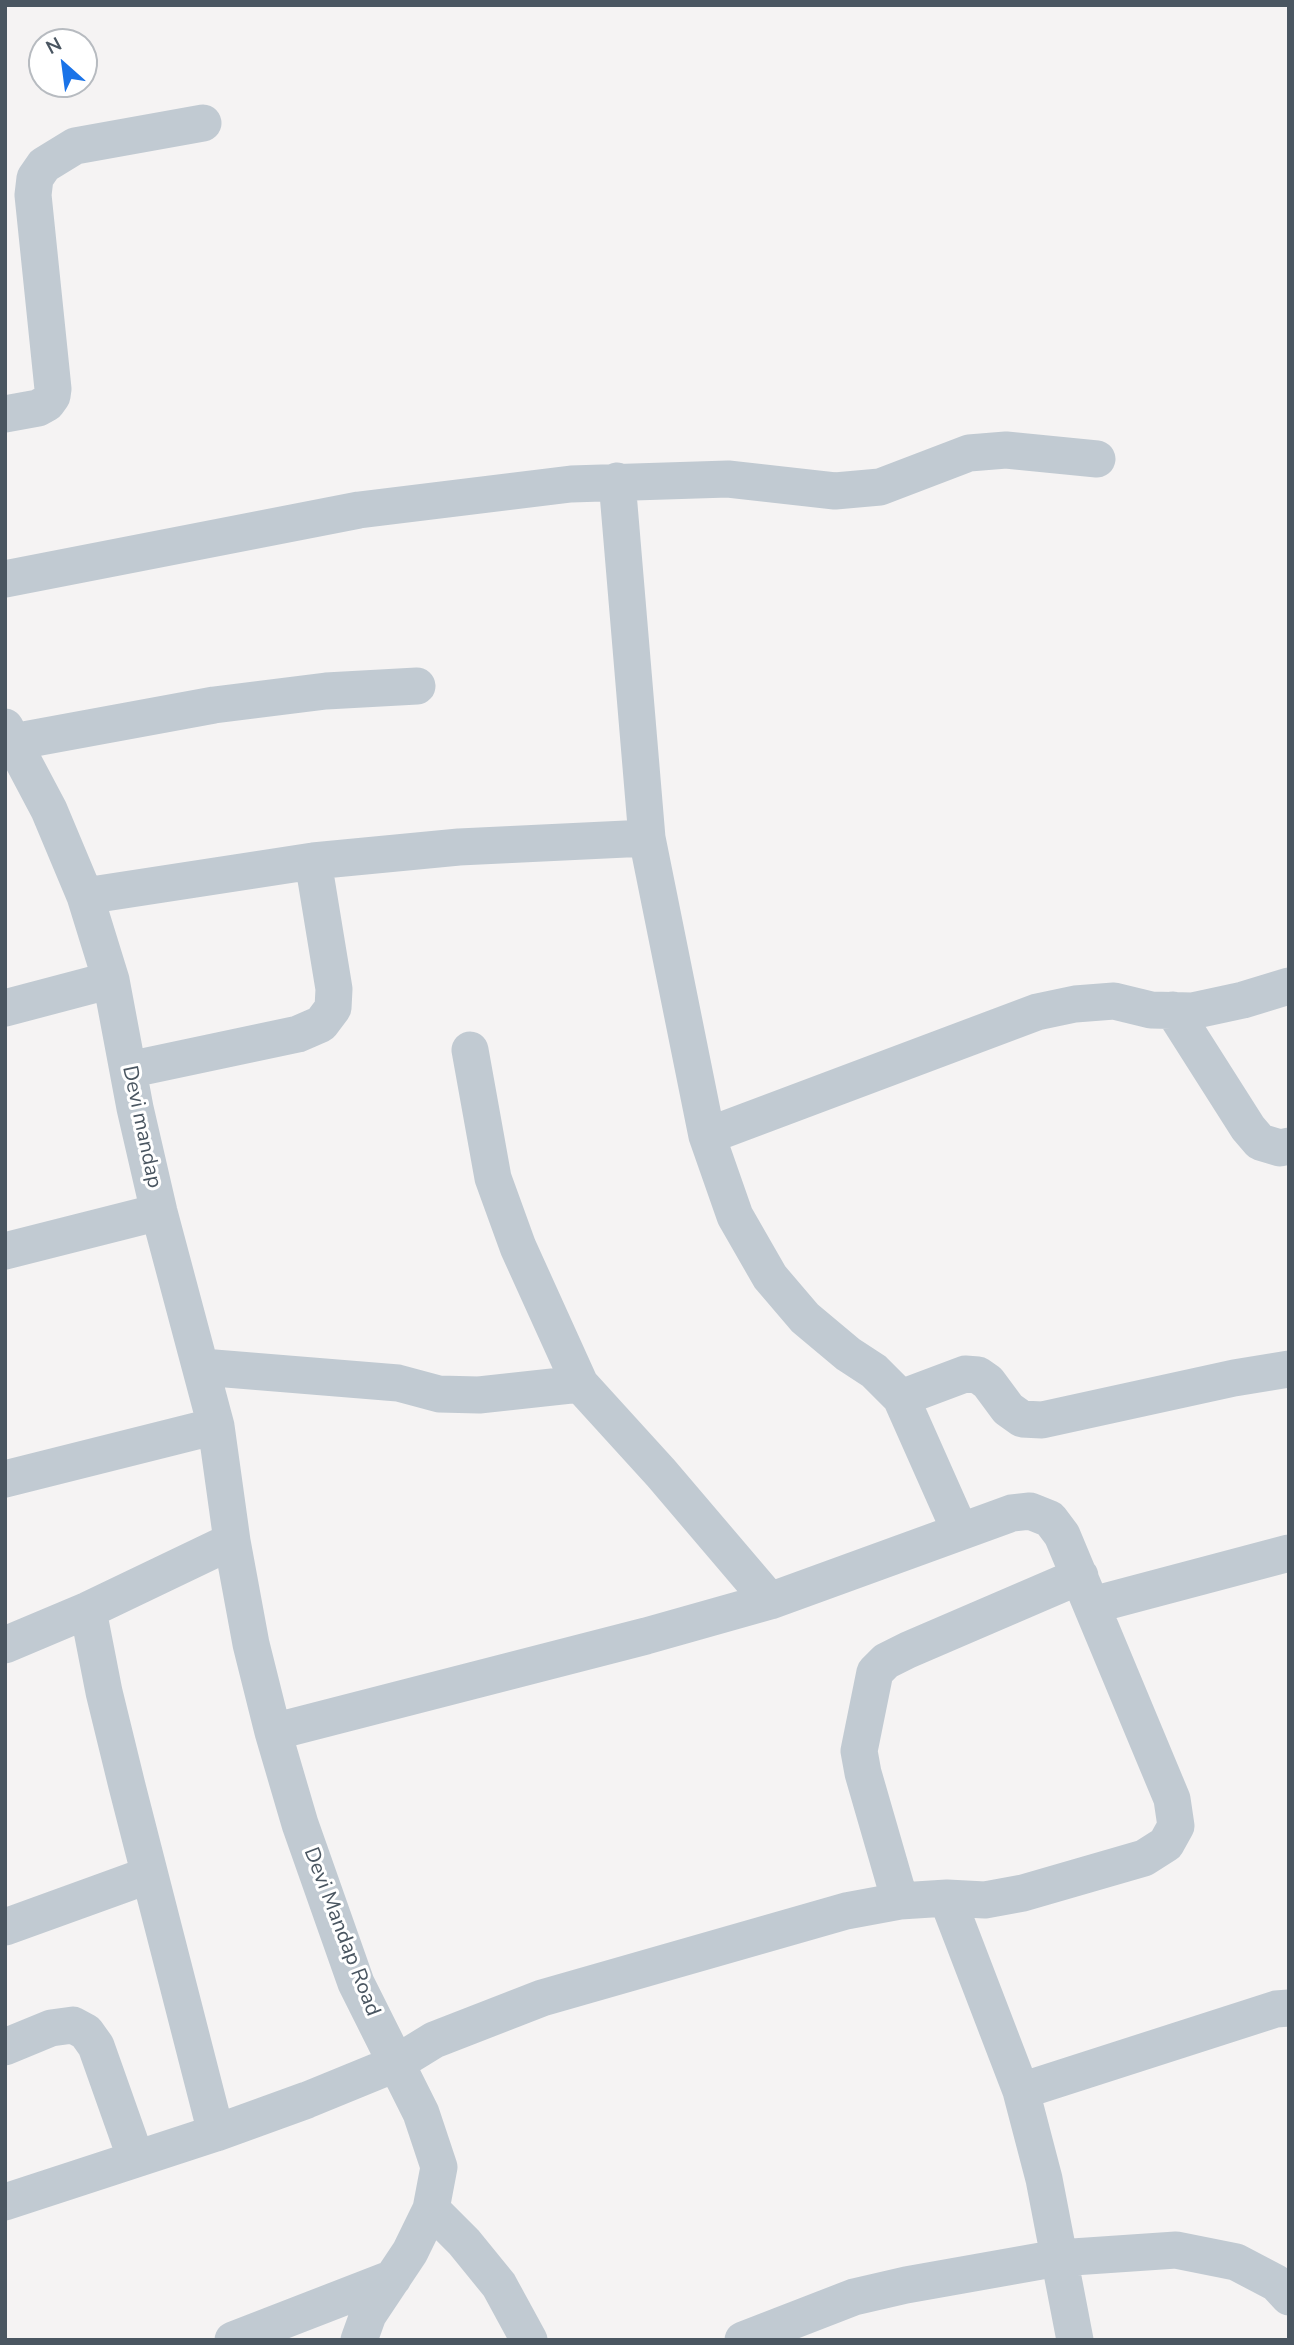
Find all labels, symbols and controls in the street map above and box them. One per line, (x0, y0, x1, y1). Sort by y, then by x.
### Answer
north arrow (28, 28, 98, 98)
text: N (42, 31, 66, 61)
street label: Devi mandap (116, 1064, 166, 1190)
street label: Devi Mandap Road (297, 1844, 385, 2020)

